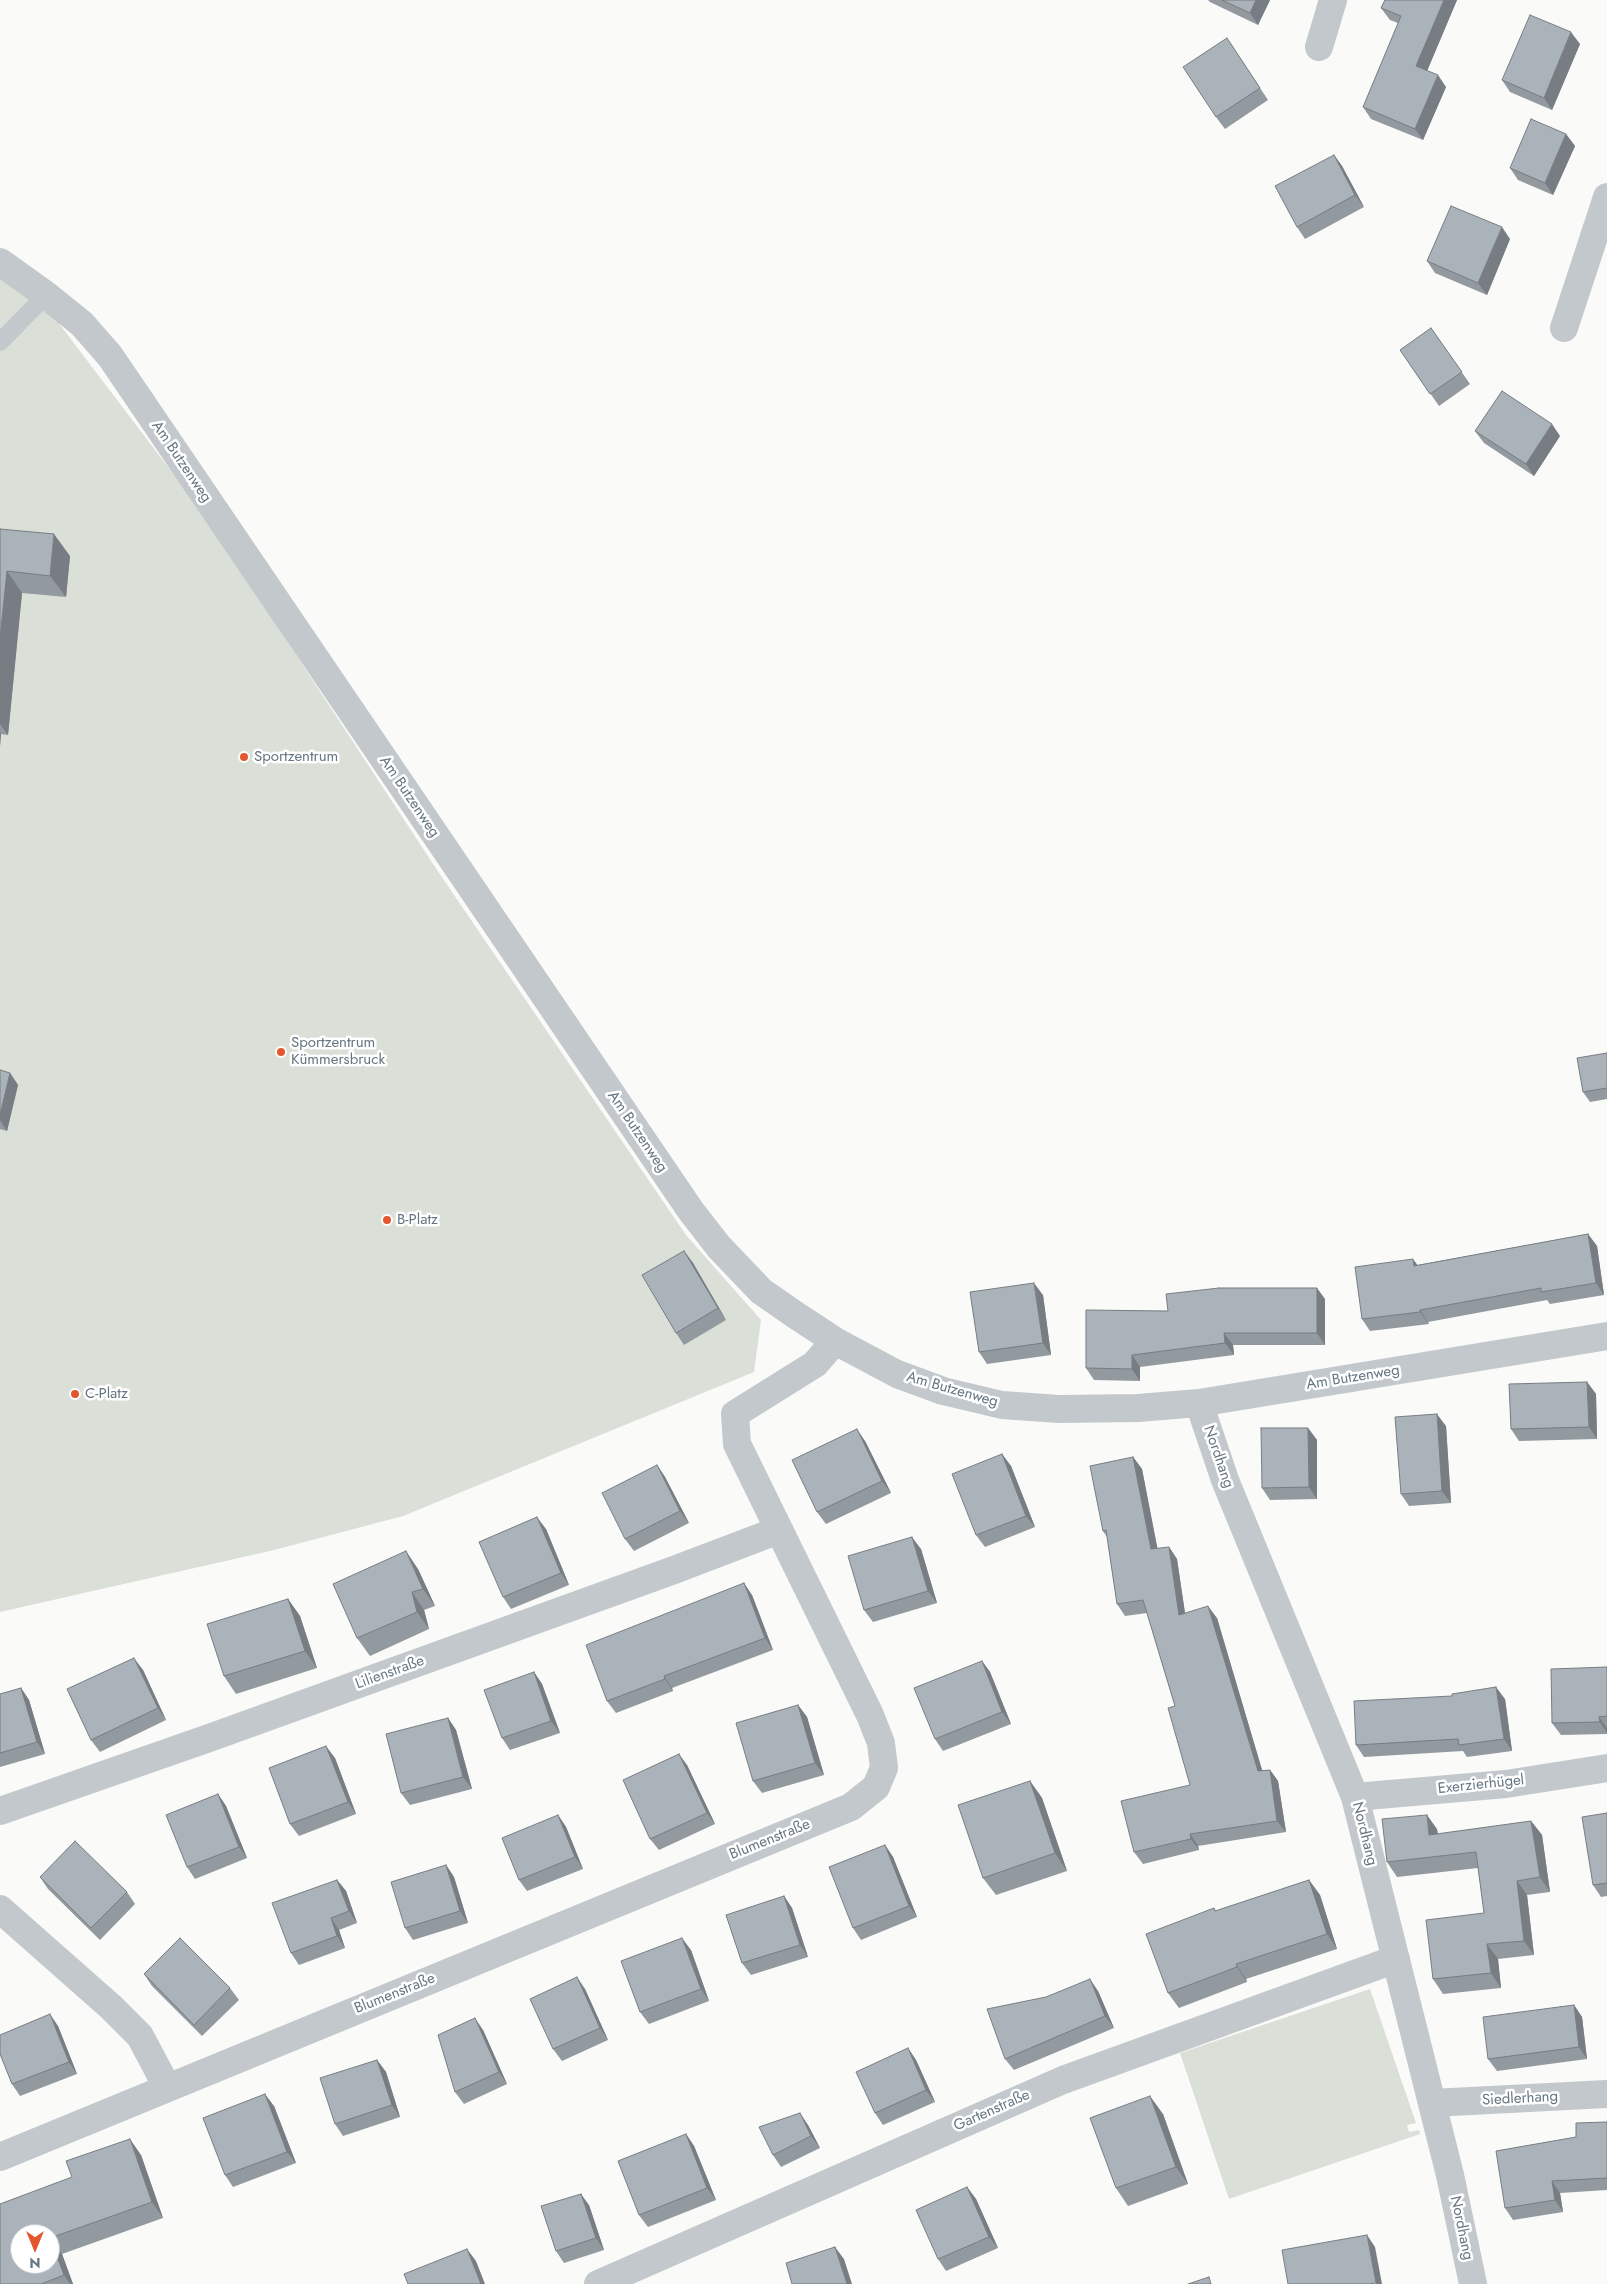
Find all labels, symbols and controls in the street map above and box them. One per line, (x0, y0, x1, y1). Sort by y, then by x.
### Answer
street label: Am Butzenweg (147, 418, 215, 506)
place label: Sportzentrum (254, 748, 338, 766)
marker: Sportzentrum (238, 751, 250, 763)
street label: Am Butzenweg (375, 753, 443, 841)
place label: Sportzentrum Kümmersbruck (291, 1034, 385, 1069)
marker: Sportzentrum Kümmersbruck (275, 1046, 287, 1058)
street label: Am Butzenweg (603, 1088, 671, 1176)
place label: B-Platz (397, 1211, 438, 1229)
marker: B-Platz (381, 1214, 393, 1226)
street label: Am Butzenweg (1305, 1362, 1401, 1394)
street label: Am Butzenweg (904, 1368, 1000, 1412)
place label: C-Platz (85, 1385, 128, 1403)
marker: C-Platz (69, 1388, 81, 1400)
street label: Nordhang (1199, 1423, 1237, 1491)
street label: Lilienstraße (353, 1652, 427, 1694)
street label: Exerzierhügel (1437, 1772, 1525, 1798)
street label: Nordhang (1347, 1800, 1381, 1868)
street label: Blumenstraße (727, 1816, 813, 1864)
street label: Blumenstraße (352, 1970, 438, 2018)
street label: Gartenstraße (951, 2086, 1033, 2136)
street label: Siedlerhang (1481, 2088, 1559, 2110)
street label: Nordhang (1445, 2194, 1477, 2262)
north arrow (10, 2224, 60, 2274)
text: N (29, 2253, 41, 2273)

